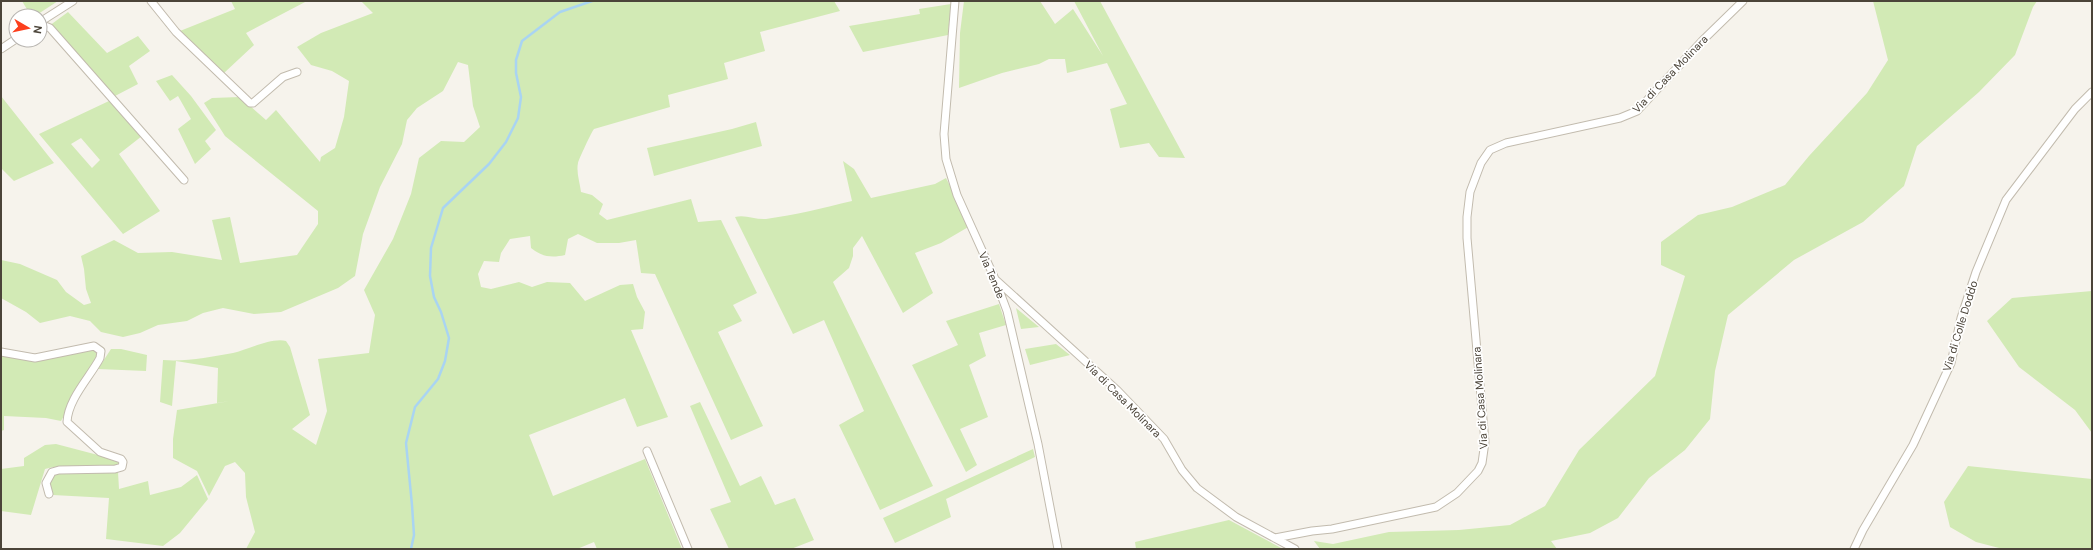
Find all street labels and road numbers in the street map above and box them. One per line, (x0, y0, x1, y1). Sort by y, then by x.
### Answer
street label: Via di Casa Molinara (1629, 32, 1711, 116)
street label: Via Tende (976, 249, 1008, 301)
street label: Via di Colle Doddo (1940, 279, 1980, 373)
street label: Via di Casa Molinara (1469, 346, 1491, 450)
street label: Via di Casa Molinara (1082, 358, 1164, 440)

